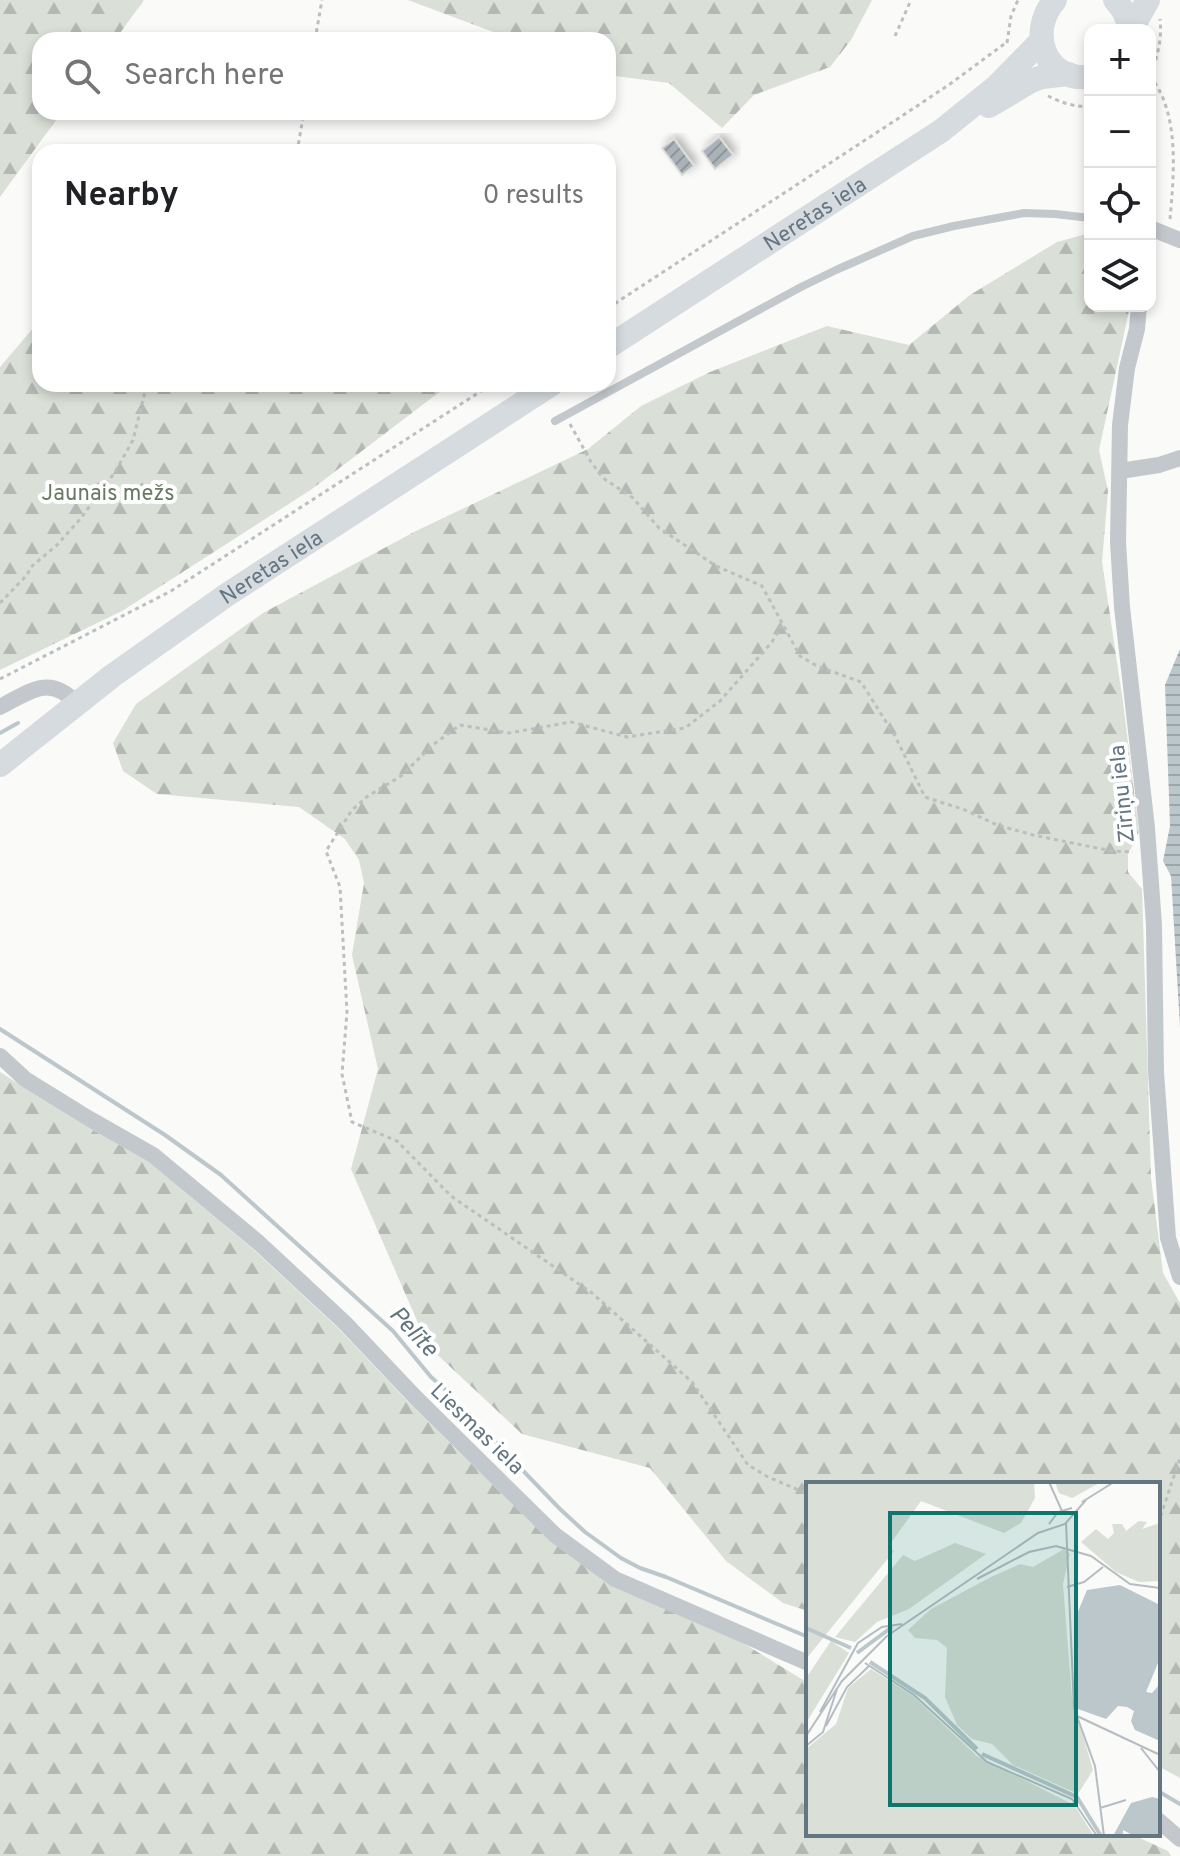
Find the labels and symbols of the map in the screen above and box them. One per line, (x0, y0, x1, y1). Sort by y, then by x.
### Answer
street label: Neretas iela (759, 172, 872, 258)
park label: Jaunais mežs (41, 481, 175, 508)
street label: Neretas iela (216, 525, 329, 612)
street label: Zīriņu iela (1105, 743, 1142, 844)
water label: Pelīte (382, 1301, 444, 1365)
street label: Liesmas iela (424, 1378, 529, 1481)
inset map (806, 1482, 1160, 1836)

